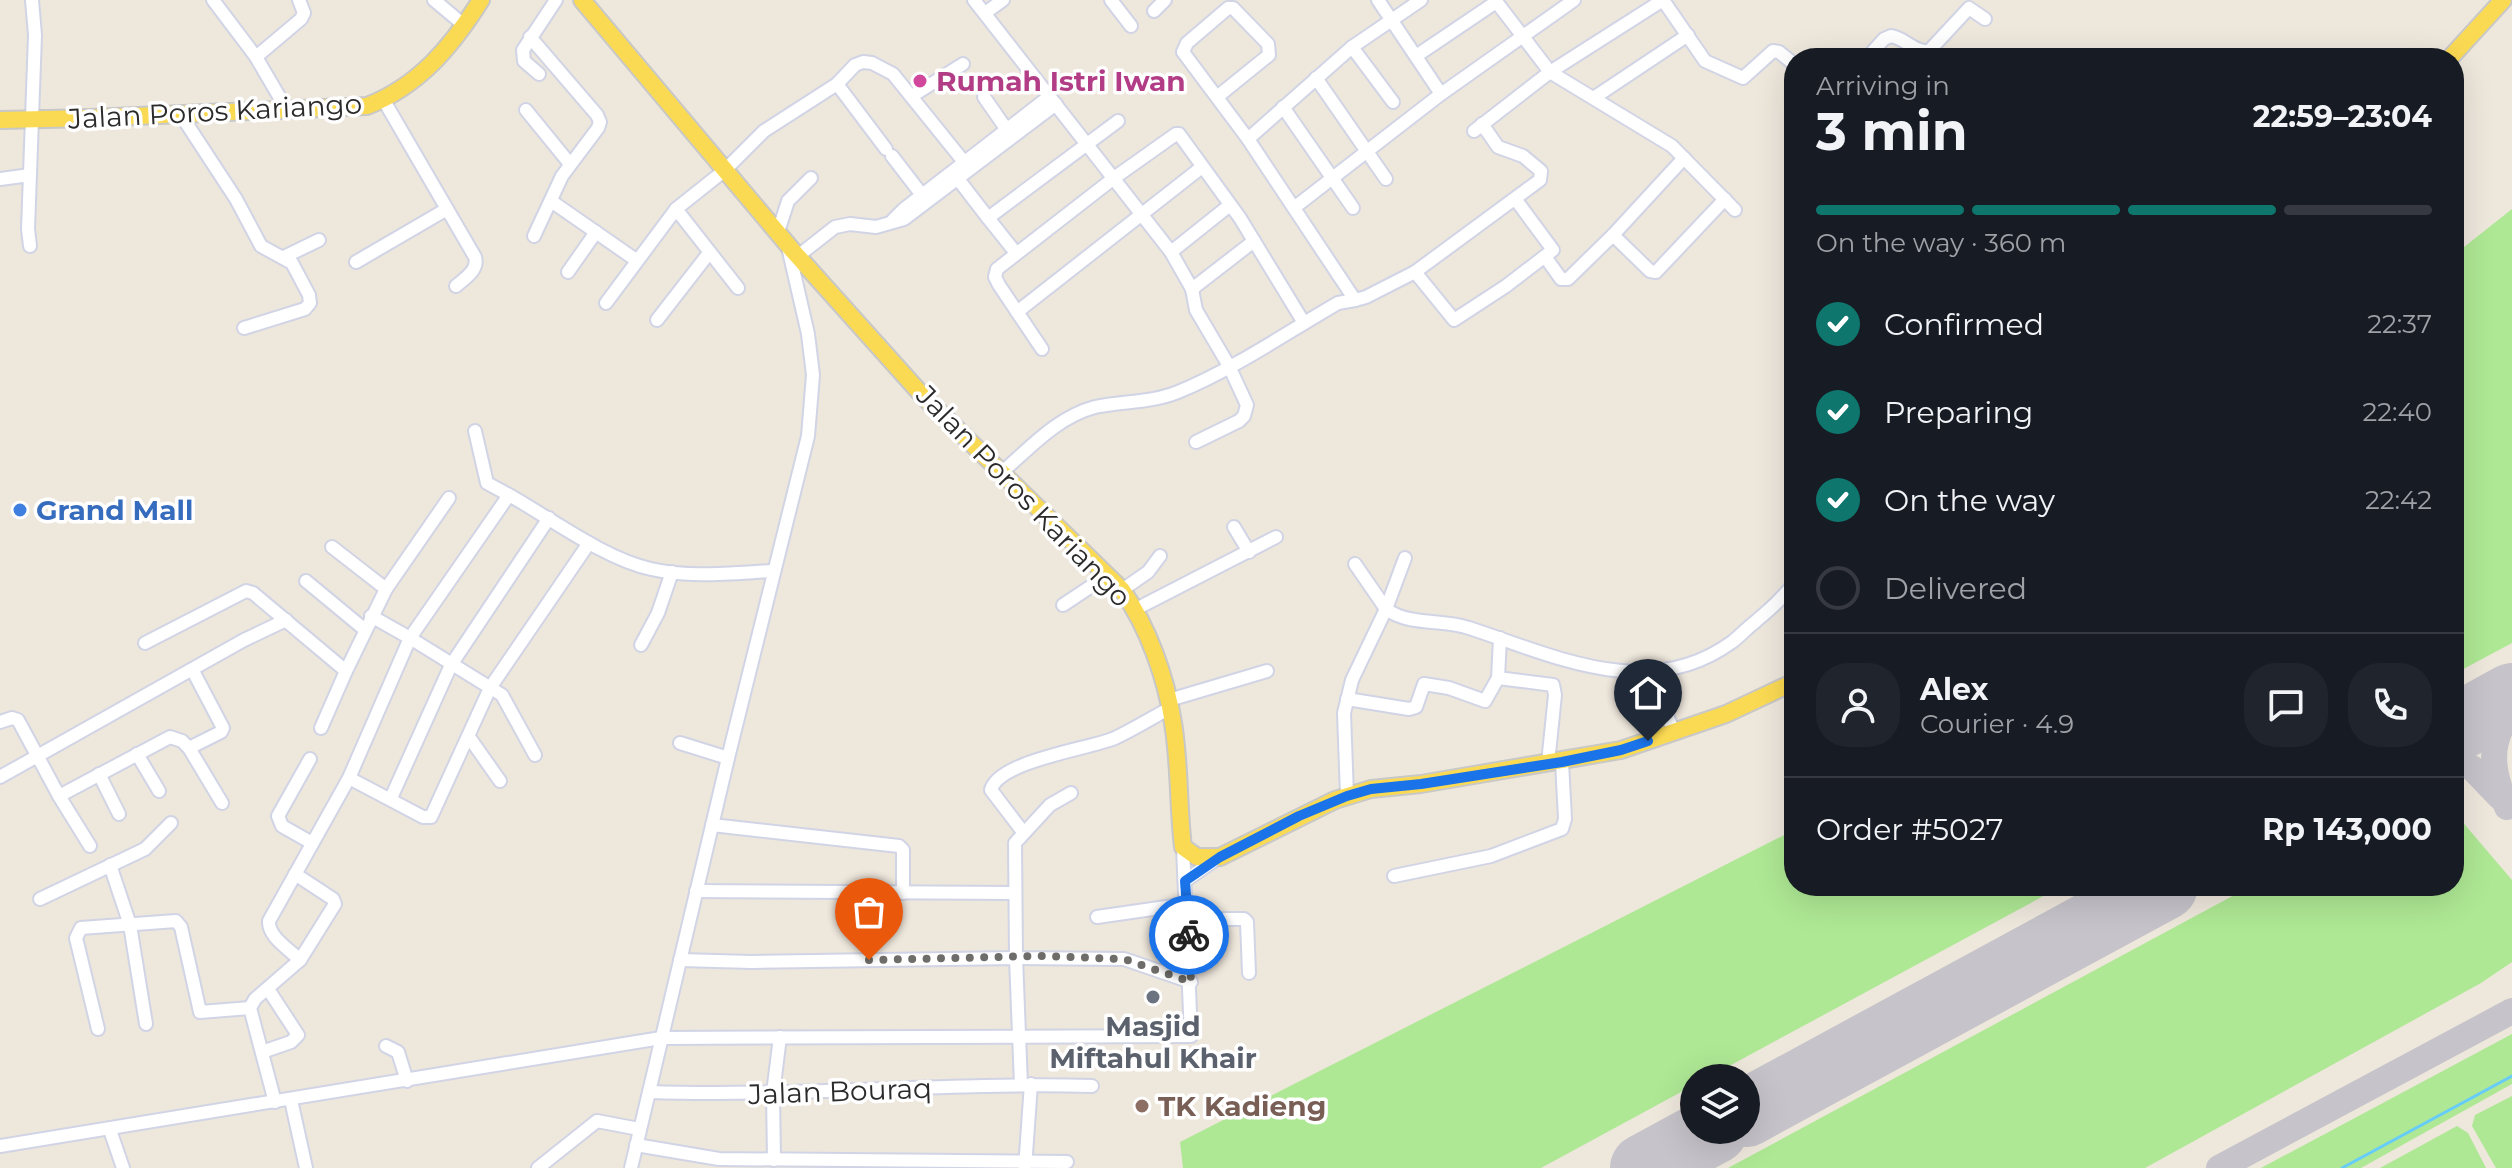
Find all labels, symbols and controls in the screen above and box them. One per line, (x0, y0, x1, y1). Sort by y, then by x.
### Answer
place label: Rumah Istri Iwan (936, 64, 1186, 98)
text: Arriving in (1816, 70, 1950, 102)
marker: Rumah Istri Iwan (911, 72, 929, 90)
street label: Jalan Poros Kariango (66, 86, 363, 136)
text: 22:59–23:04 (2253, 98, 2432, 135)
text: 3 min (1816, 100, 1968, 163)
text: On the way · 360 m (1816, 227, 2066, 259)
icon: check (1816, 302, 1860, 346)
text: Confirmed (1884, 306, 2044, 343)
text: 22:37 (2367, 308, 2432, 340)
street label: Jalan Poros Kariango (909, 378, 1138, 614)
icon: check (1816, 390, 1860, 434)
text: Preparing (1884, 394, 2033, 431)
text: 22:40 (2363, 396, 2432, 428)
icon: check (1816, 478, 1860, 522)
text: On the way (1884, 482, 2055, 519)
text: 22:42 (2365, 484, 2432, 516)
place label: Grand Mall (36, 493, 193, 527)
marker: Grand Mall (11, 501, 29, 519)
text: Delivered (1884, 570, 2027, 607)
pin (1614, 659, 1682, 741)
button: person (1816, 663, 1900, 747)
button: chat (2244, 663, 2328, 747)
button: phone (2348, 663, 2432, 747)
icon: home (1626, 671, 1670, 715)
text: Alex (1920, 671, 1988, 708)
text: Courier · 4.9 (1920, 708, 2074, 740)
text: Order #5027 (1816, 811, 2004, 848)
text: Rp 143,000 (2262, 811, 2432, 848)
pin (835, 878, 903, 960)
icon: bag (847, 890, 891, 934)
courier (1149, 895, 1229, 975)
icon: bike (1167, 913, 1211, 957)
marker: Masjid Miftahul Khair (1144, 988, 1162, 1006)
place label: Masjid Miftahul Khair (1049, 1009, 1257, 1075)
map controls (1680, 1064, 1760, 1144)
button: layers (1680, 1064, 1760, 1144)
street label: Jalan Bouraq (746, 1071, 933, 1111)
place label: TK Kadieng (1158, 1089, 1326, 1123)
marker: TK Kadieng (1133, 1097, 1151, 1115)

